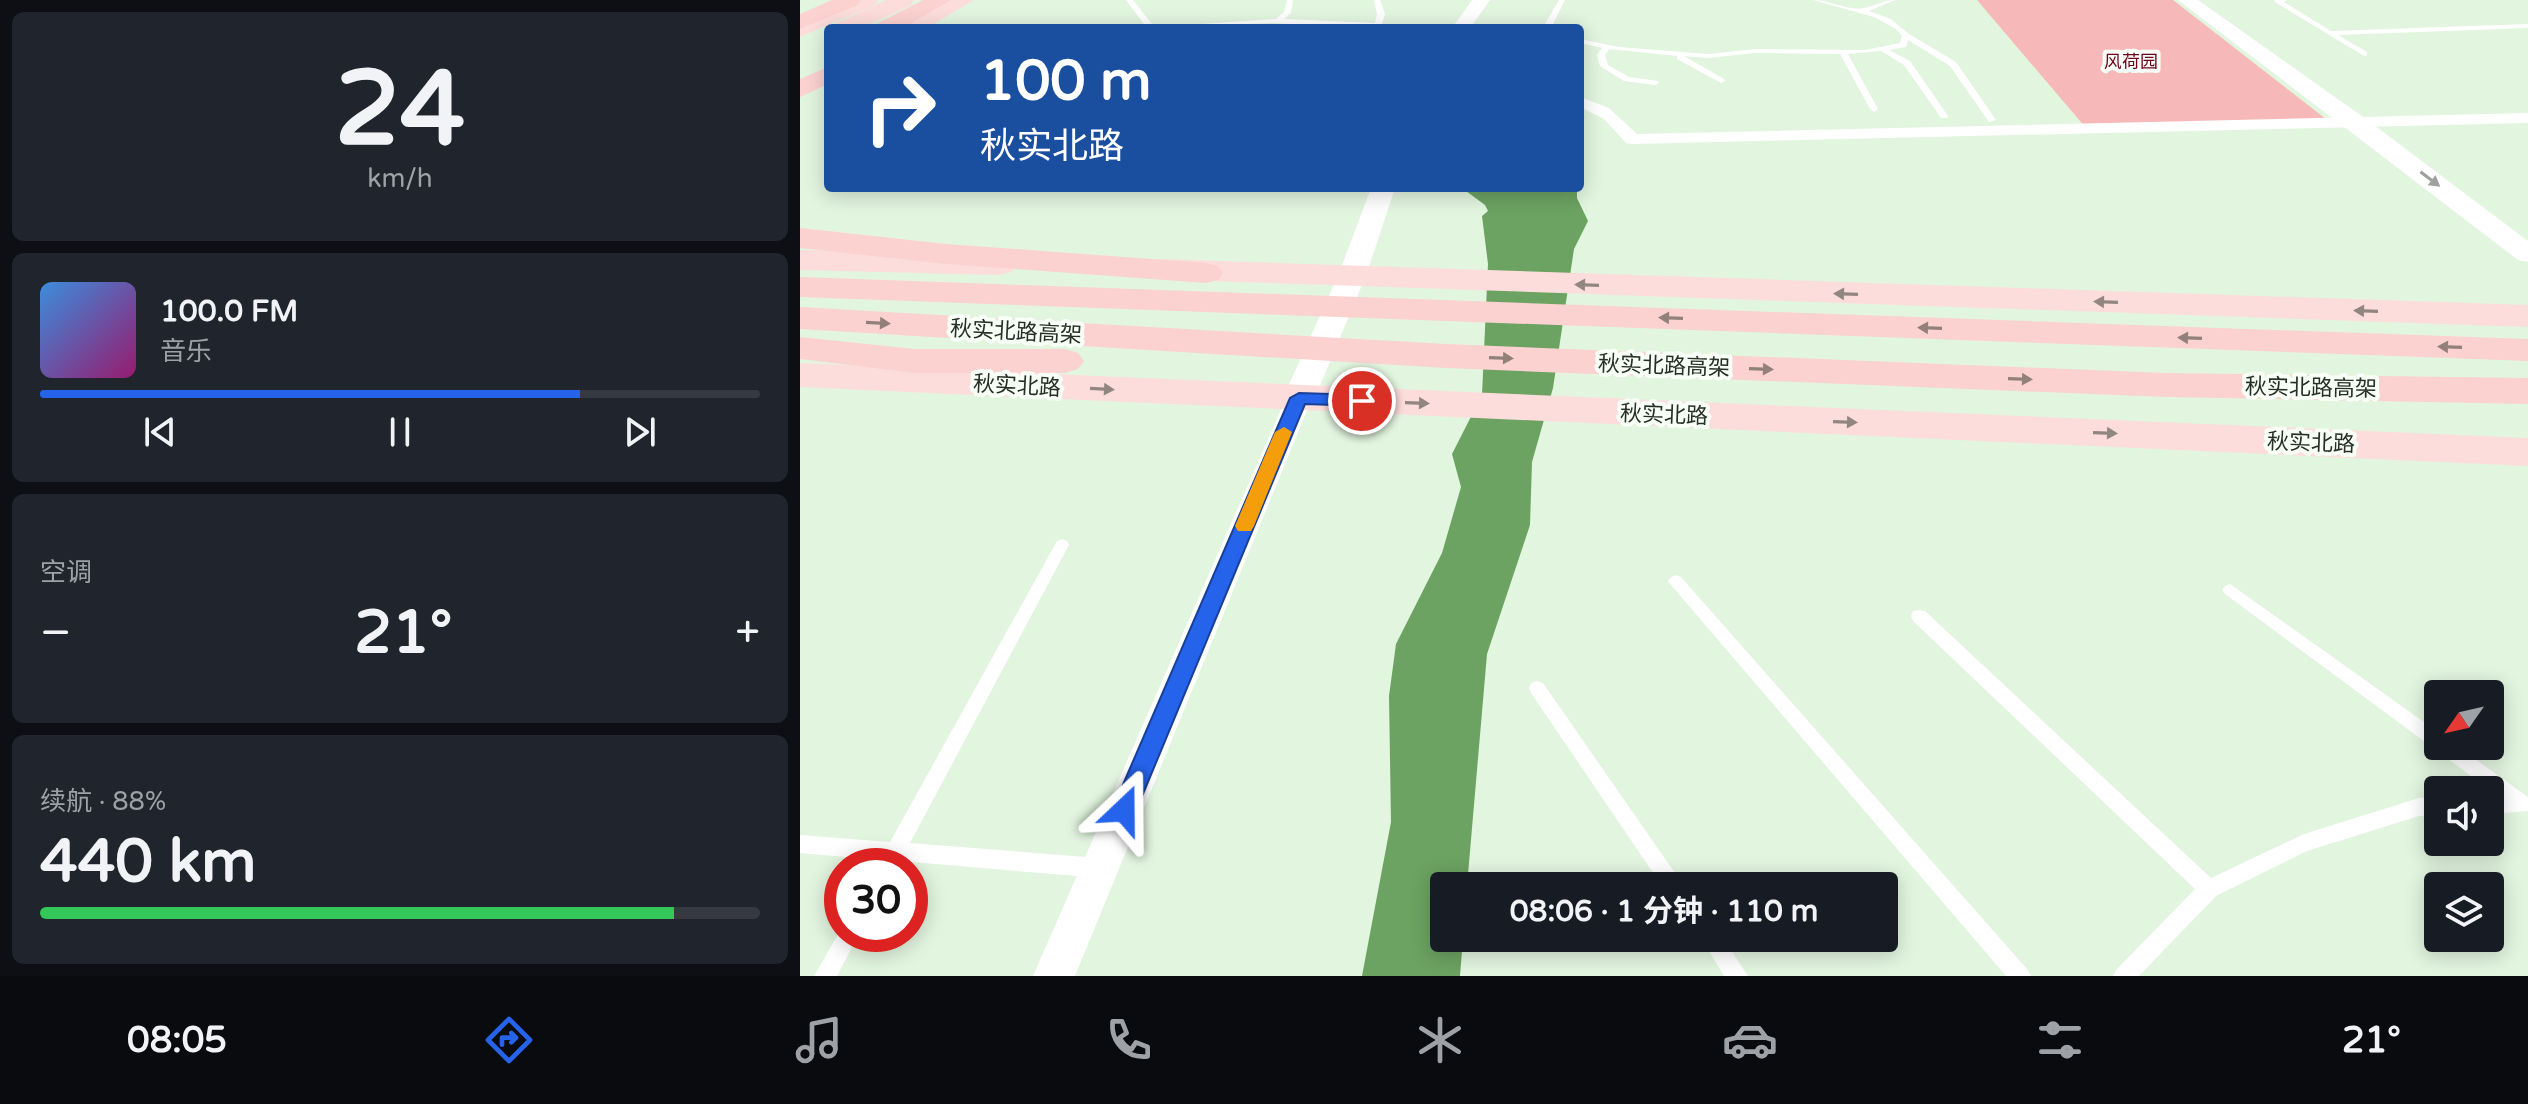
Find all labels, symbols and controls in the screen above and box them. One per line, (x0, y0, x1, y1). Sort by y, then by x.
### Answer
text: 24 (335, 48, 465, 173)
text: 100 m (980, 48, 1151, 115)
park label: 风荷园 (2104, 51, 2158, 73)
icon: right (848, 56, 952, 160)
text: 秋实北路 (980, 125, 1124, 168)
text: km/h (367, 163, 433, 194)
one-way arrow (2420, 171, 2440, 187)
one-way arrow (1574, 279, 1599, 292)
one-way arrow (1833, 287, 1858, 300)
text: 100.0 FM (160, 293, 298, 330)
one-way arrow (2093, 296, 2118, 309)
one-way arrow (2353, 304, 2378, 317)
one-way arrow (1658, 311, 1683, 324)
one-way arrow (866, 316, 891, 329)
street label: 秋实北路高架 (949, 316, 1083, 348)
one-way arrow (1917, 321, 1942, 334)
one-way arrow (2177, 331, 2202, 344)
text: 音乐 (160, 336, 212, 367)
one-way arrow (2437, 341, 2462, 354)
street label: 秋实北路高架 (1598, 351, 1730, 381)
one-way arrow (1489, 352, 1514, 365)
one-way arrow (1749, 362, 1774, 375)
pin (1328, 367, 1396, 435)
street label: 秋实北路 (972, 371, 1062, 401)
one-way arrow (2008, 372, 2033, 385)
street label: 秋实北路高架 (2245, 374, 2377, 402)
icon: arrive (1340, 379, 1384, 423)
one-way arrow (1090, 383, 1115, 396)
one-way arrow (1405, 397, 1430, 410)
street label: 秋实北路 (1620, 400, 1708, 430)
icon: previous (138, 410, 182, 454)
icon: pause (378, 410, 422, 454)
icon: next (618, 410, 662, 454)
one-way arrow (1833, 415, 1858, 428)
one-way arrow (2093, 427, 2118, 440)
street label: 秋实北路 (2267, 428, 2355, 458)
text: 空调 (40, 557, 92, 588)
text: 21° (354, 597, 452, 669)
text: − (40, 607, 71, 660)
text: + (735, 607, 760, 660)
north arrow (2424, 680, 2504, 760)
map controls (2424, 680, 2504, 952)
position arrow (1082, 768, 1166, 852)
button: sound (2424, 776, 2504, 856)
text: 续航 · 88% (40, 786, 166, 817)
text: 440 km (40, 826, 256, 898)
speed limit sign: 30 (824, 848, 928, 952)
button: layers (2424, 872, 2504, 952)
text: 08:06 · 1 分钟 · 110 m (1510, 893, 1818, 930)
icon: directions (481, 1012, 537, 1068)
icon: music (791, 1012, 847, 1068)
icon: phone (1101, 1012, 1157, 1068)
icon: climate (1412, 1012, 1468, 1068)
icon: car (1722, 1012, 1778, 1068)
icon: filters (2032, 1012, 2088, 1068)
text: 08:05 (127, 1019, 227, 1062)
text: 21° (2342, 1019, 2401, 1062)

